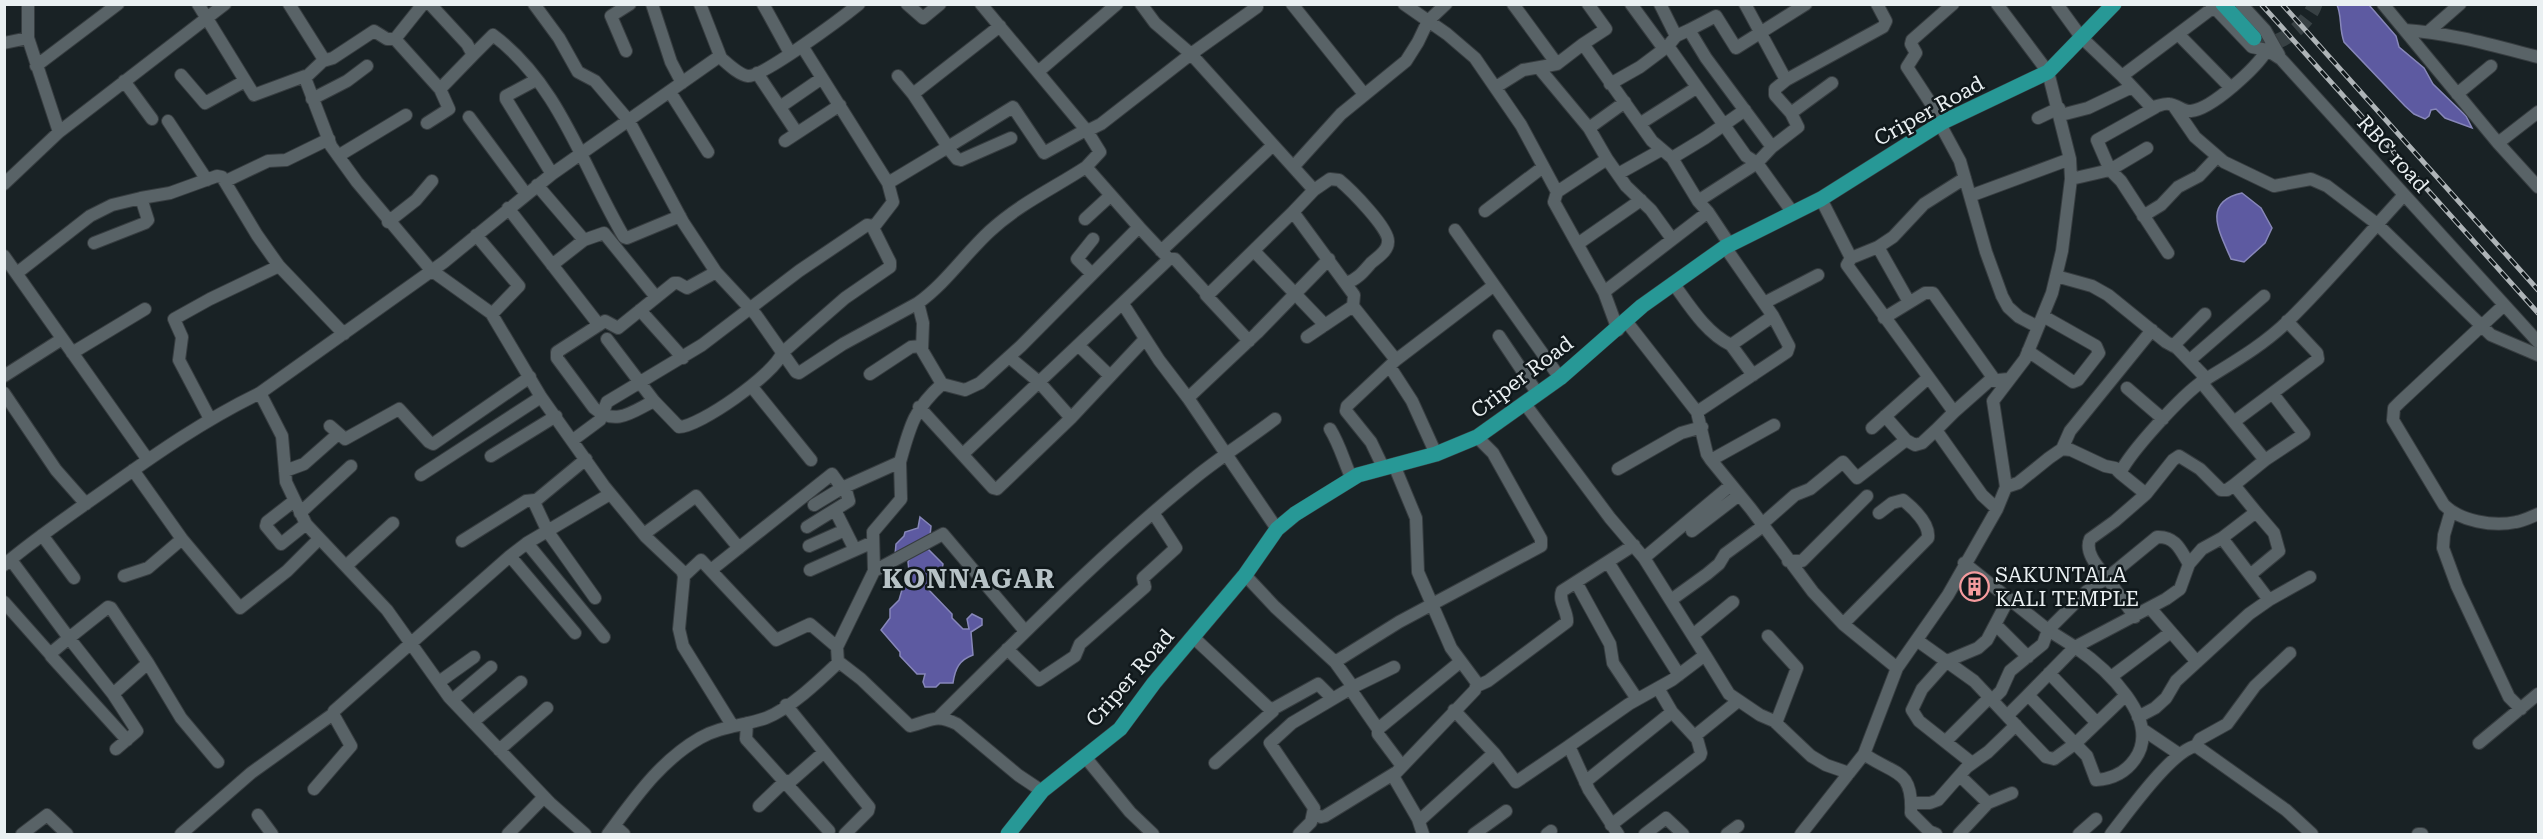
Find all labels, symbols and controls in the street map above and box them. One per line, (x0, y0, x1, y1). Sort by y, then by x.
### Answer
street label: Criper Road (1870, 71, 1988, 151)
street label: RBC road (2352, 111, 2434, 198)
street label: Criper Road (1466, 331, 1578, 423)
district label: KONNAGAR (882, 563, 1056, 595)
place label: SAKUNTALA KALI TEMPLE (1995, 563, 2139, 611)
building icon: SAKUNTALA KALI TEMPLE (1958, 571, 1990, 603)
street label: Criper Road (1081, 624, 1179, 732)

